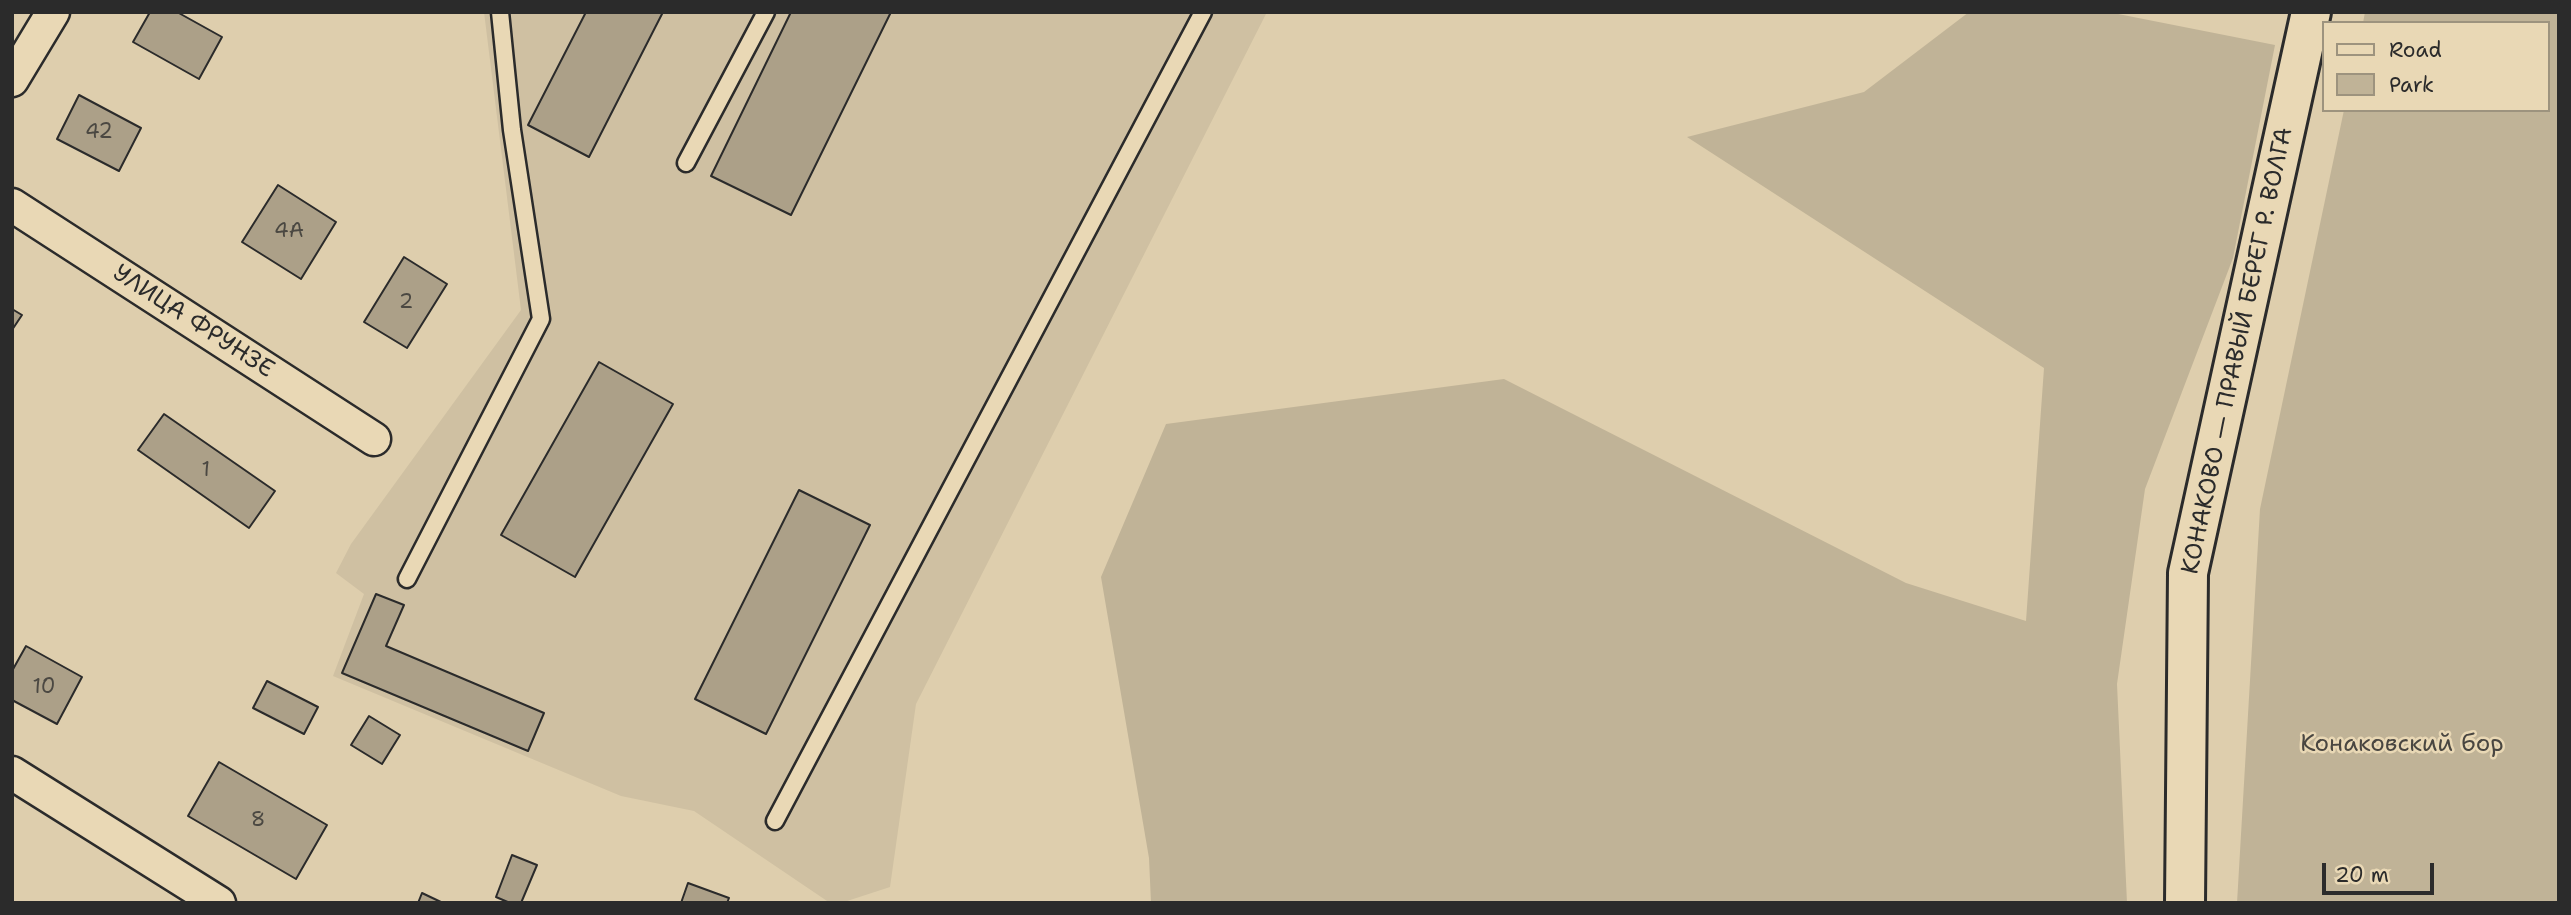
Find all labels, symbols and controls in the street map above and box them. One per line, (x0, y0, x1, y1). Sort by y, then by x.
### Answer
legend (2322, 21, 2550, 112)
text: Road (2389, 36, 2442, 64)
text: Park (2389, 71, 2434, 99)
house number: 42 (85, 120, 113, 146)
street label: КОНАКОВО — ПРАВЫЙ БЕРЕГ Р. ВОЛГА (2177, 125, 2299, 577)
house number: 4А (274, 219, 304, 245)
street label: УЛИЦА ФРУНЗЕ (107, 259, 279, 385)
house number: 2 (399, 290, 413, 316)
house number: 1 (202, 458, 210, 484)
house number: 10 (33, 675, 55, 701)
park label: Конаковский бор (2300, 731, 2504, 759)
house number: 8 (251, 808, 265, 834)
scale bar (2326, 848, 2438, 892)
text: 20 m (2335, 861, 2389, 889)

